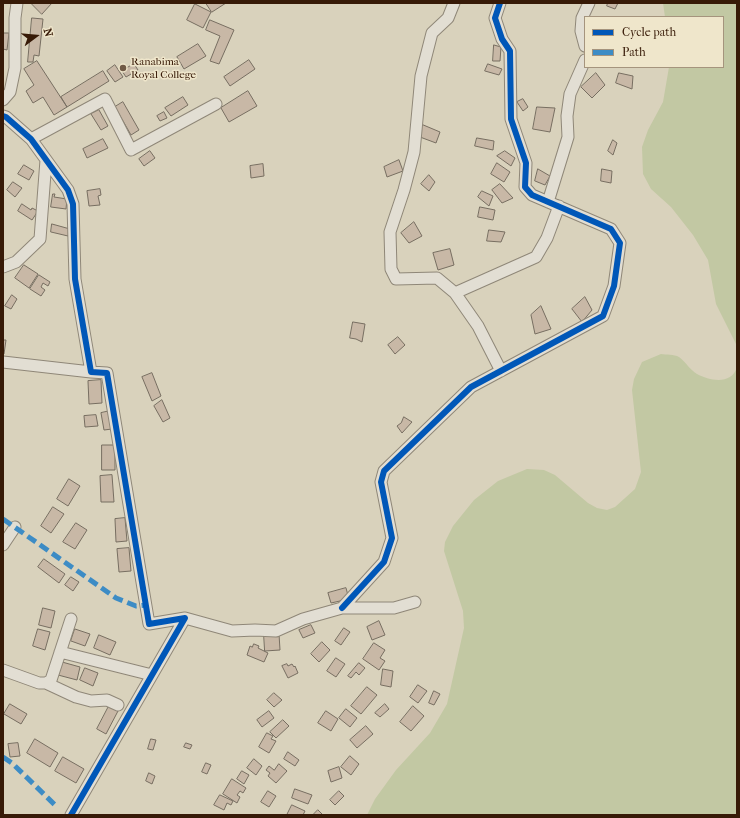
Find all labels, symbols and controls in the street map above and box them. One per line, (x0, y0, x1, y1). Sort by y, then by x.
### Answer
north arrow (16, 16, 56, 56)
legend (584, 16, 724, 68)
text: Cycle path (622, 25, 676, 39)
text: N (41, 27, 55, 38)
text: Path (622, 45, 646, 59)
place label: Ranabima Royal College (131, 55, 196, 81)
marker: Ranabima Royal College (118, 63, 128, 73)

